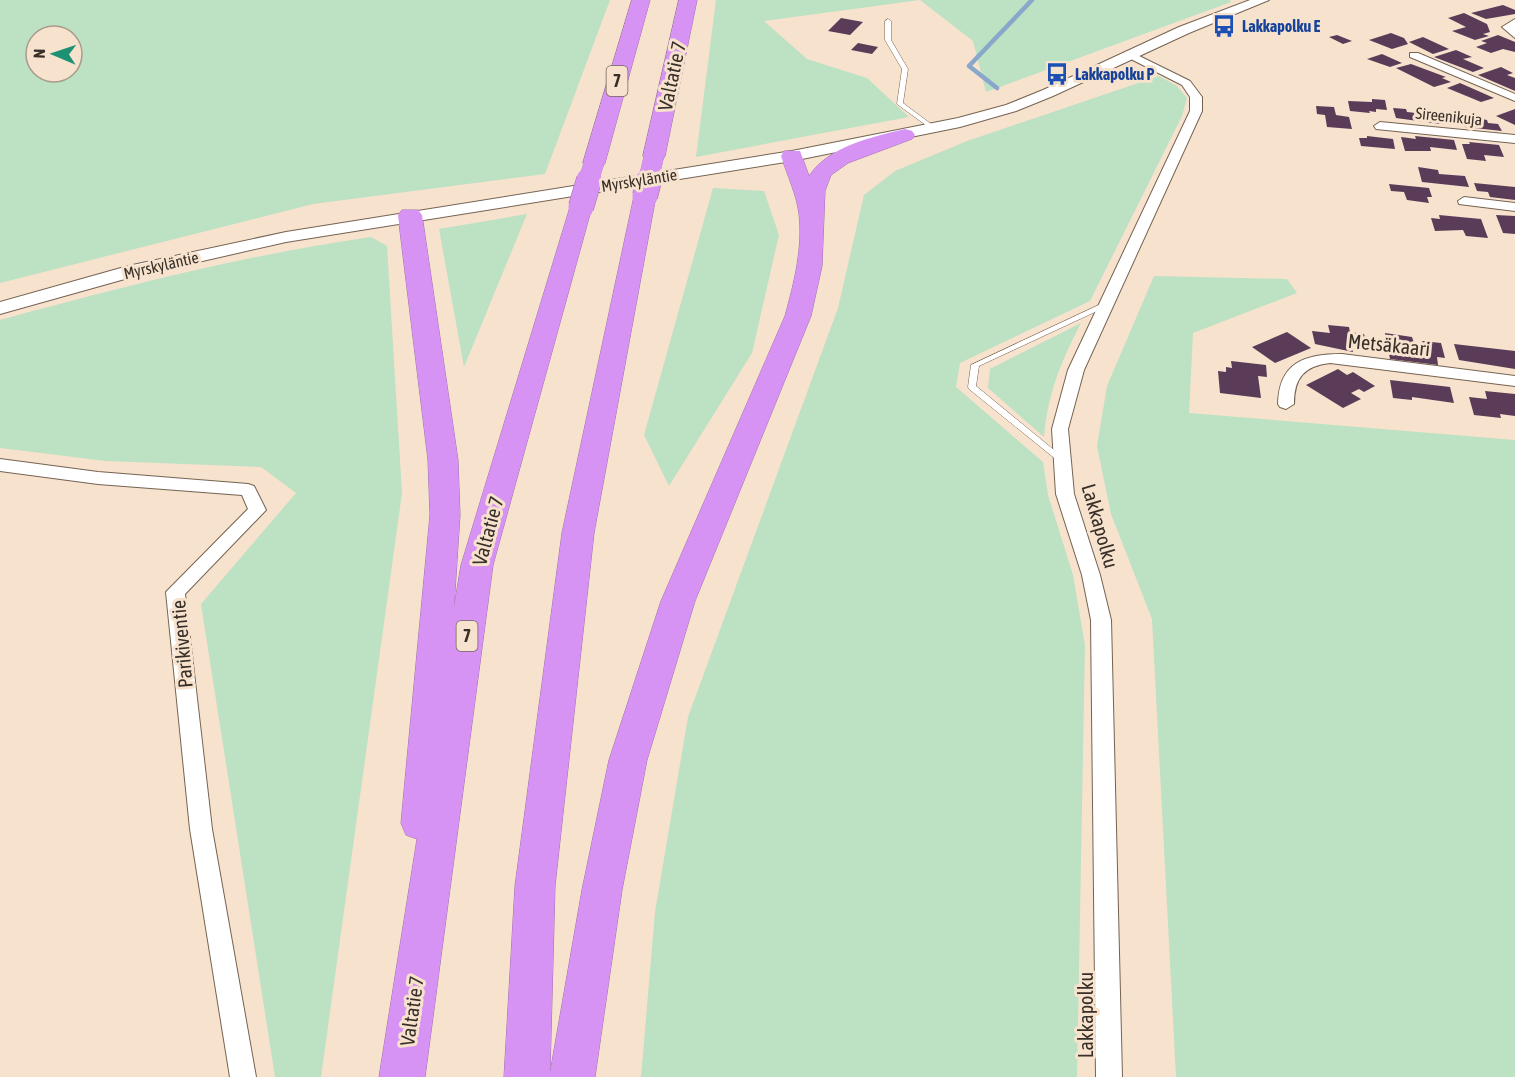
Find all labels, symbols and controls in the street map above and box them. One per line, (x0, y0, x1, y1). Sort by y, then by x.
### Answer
bus stop icon: Lakkapolku E (1211, 13, 1237, 39)
place label: Lakkapolku E (1242, 17, 1320, 35)
north arrow (24, 24, 84, 84)
street label: Valtatie 7 (653, 39, 690, 113)
text: N (30, 48, 48, 59)
bus stop icon: Lakkapolku P (1044, 61, 1070, 87)
place label: Lakkapolku P (1075, 65, 1154, 83)
road number: 7 (606, 66, 628, 96)
street label: Sireenikuja (1415, 104, 1483, 129)
street label: Myrskyläntie (600, 165, 678, 196)
street label: Myrskyläntie (122, 248, 200, 283)
street label: Metsäkaari (1347, 329, 1431, 360)
street label: Lakkapolku (1077, 481, 1123, 571)
street label: Valtatie 7 (467, 494, 508, 568)
street label: Parikiventie (166, 599, 197, 689)
road number: 7 (456, 621, 478, 651)
street label: Lakkapolku (1074, 972, 1097, 1058)
street label: Valtatie 7 (395, 974, 428, 1047)

